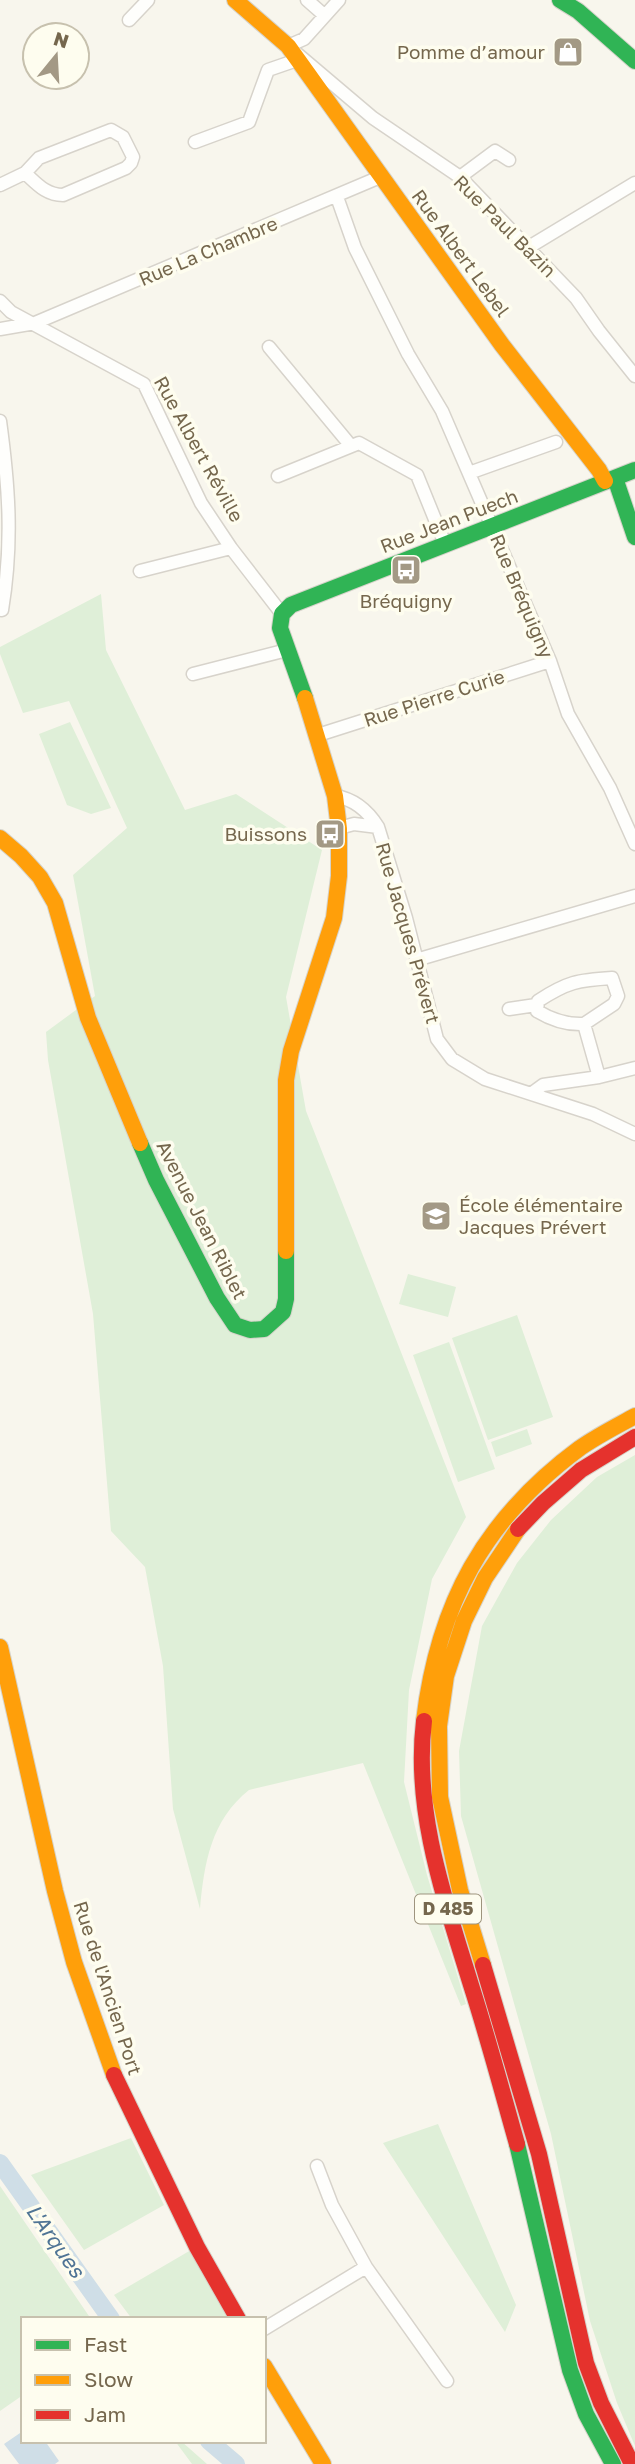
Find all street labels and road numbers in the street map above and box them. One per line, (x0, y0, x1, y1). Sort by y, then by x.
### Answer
street label: Rue Paul Bazin (449, 170, 561, 282)
street label: Rue Albert Lebel (408, 185, 515, 321)
street label: Rue La Chambre (135, 211, 281, 290)
street label: Rue Albert Réville (150, 372, 249, 526)
street label: Rue Jean Puech (377, 484, 521, 557)
street label: Rue Bréquigny (486, 530, 559, 662)
street label: Rue Pierre Curie (361, 664, 507, 731)
street label: Rue Jacques Prévert (372, 840, 445, 1026)
street label: Avenue Jean Riblet (153, 1137, 252, 1303)
road number: D 485 (415, 1895, 481, 1924)
street label: Rue de l'Ancien Port (69, 1898, 147, 2078)

